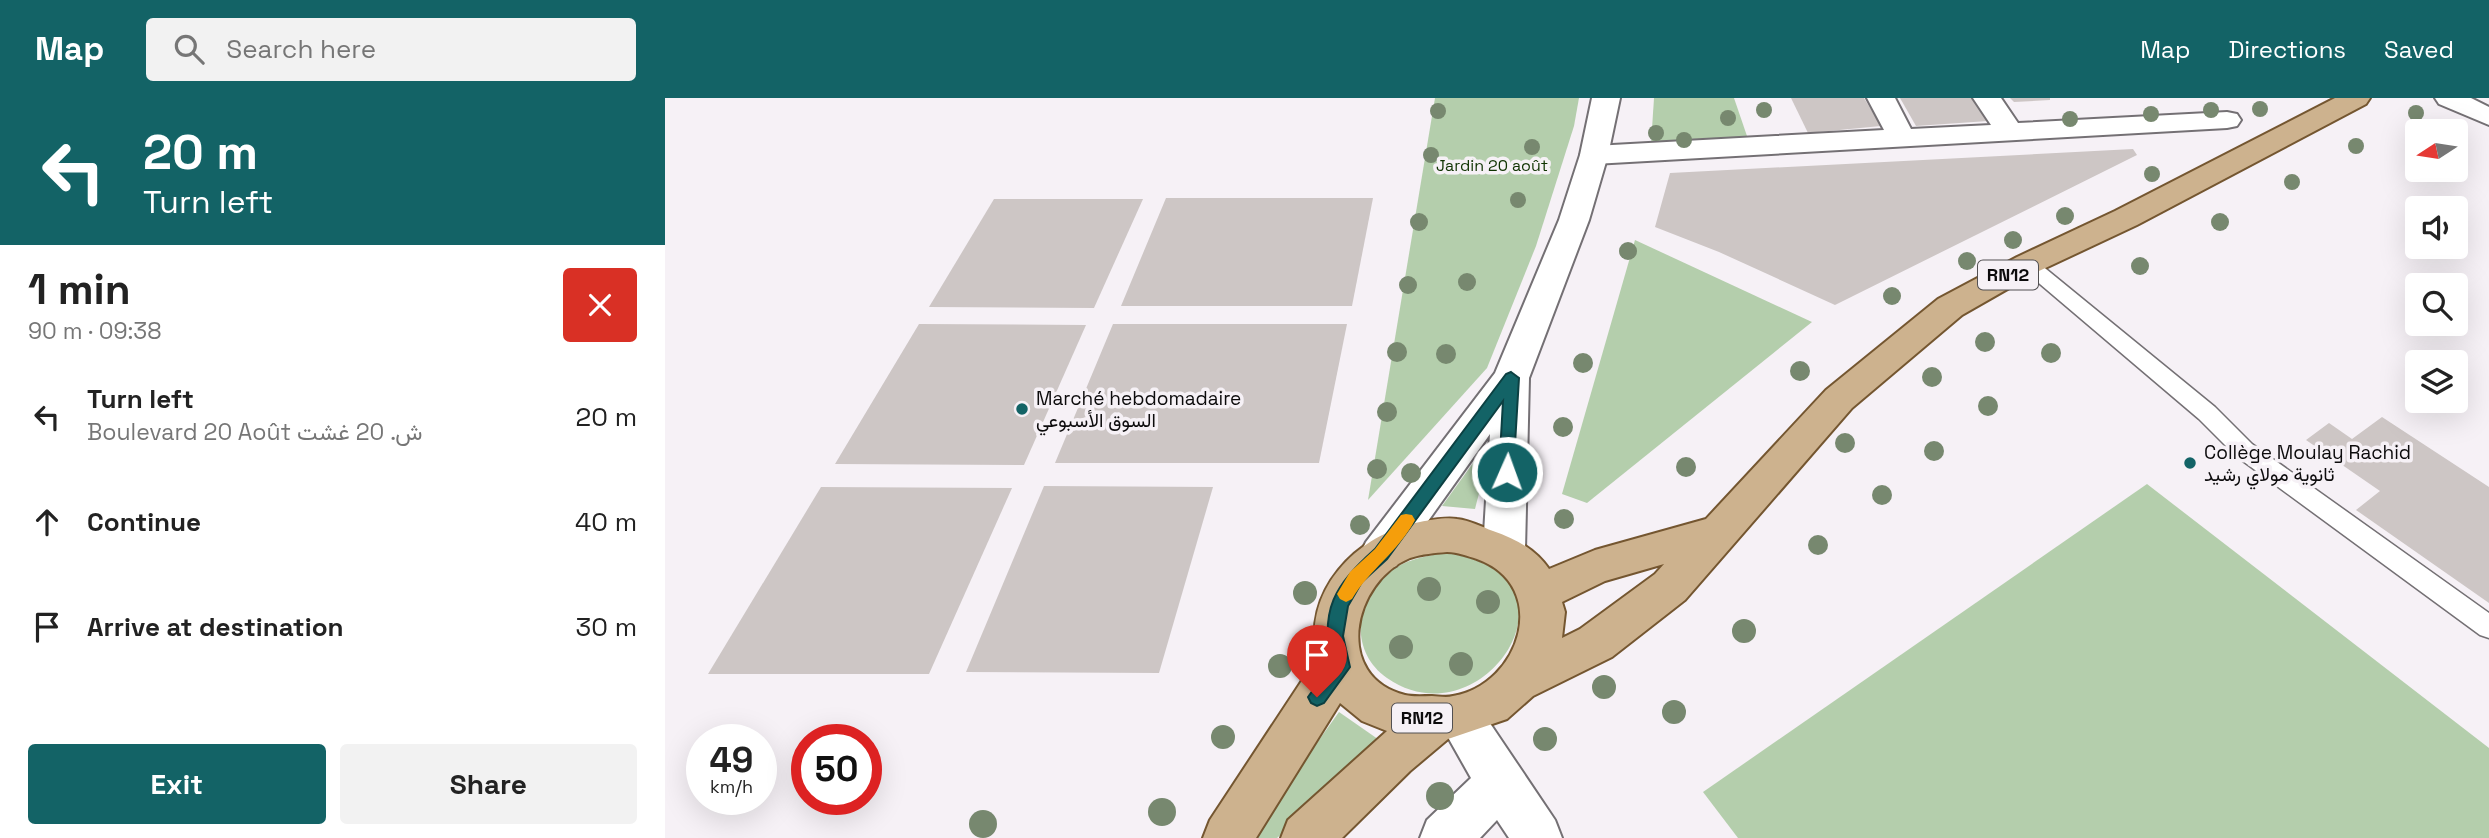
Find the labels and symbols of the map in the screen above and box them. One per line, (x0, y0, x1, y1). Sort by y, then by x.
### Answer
north arrow (2405, 119, 2467, 182)
park label: Jardin 20 août (1436, 155, 1548, 176)
road number: RN12 (1978, 260, 2038, 290)
place label: Marché hebdomadaire السوق الأسبوعي (1036, 386, 1241, 436)
marker: Marché hebdomadaire السوق الأسبوعي (1014, 401, 1030, 417)
position arrow (1470, 435, 1544, 509)
place label: Collège Moulay Rachid ثانوية مولاي رشيد (2204, 440, 2411, 490)
marker: Collège Moulay Rachid ثانوية مولاي رشيد (2182, 455, 2198, 471)
pin (1287, 625, 1347, 697)
road number: RN12 (1392, 704, 1452, 732)
speed limit sign: 50 (791, 724, 882, 815)

